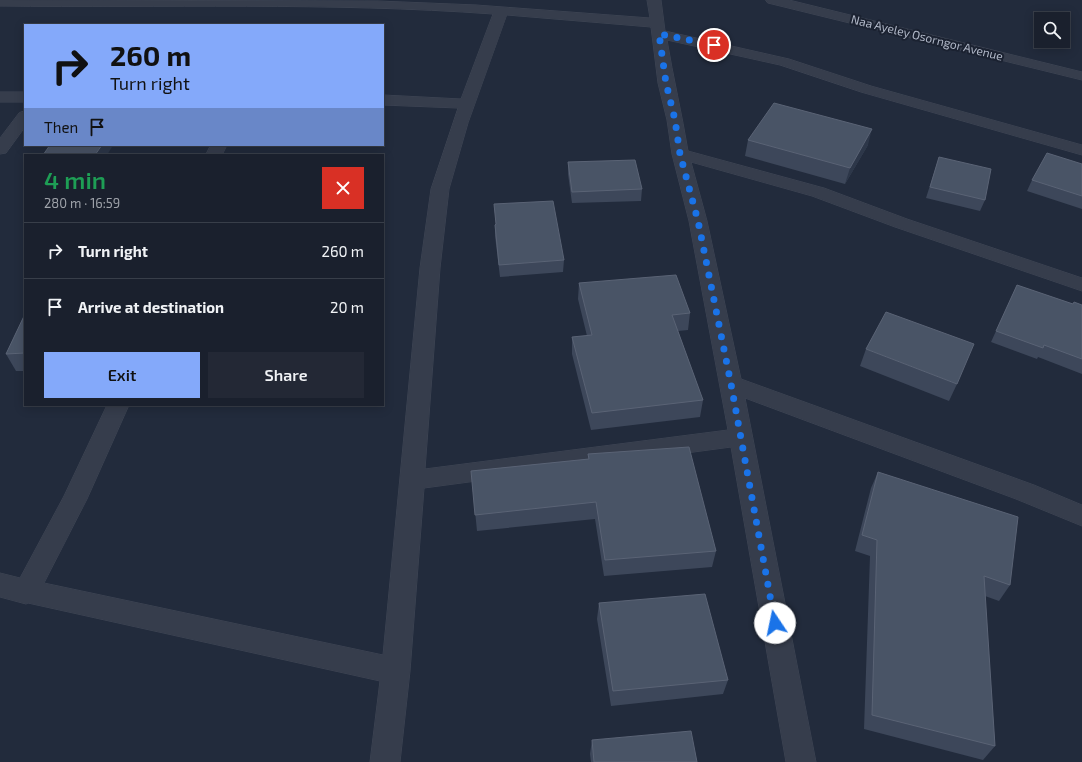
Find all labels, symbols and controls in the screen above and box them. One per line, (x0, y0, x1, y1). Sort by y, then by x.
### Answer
street label: Naa Ayeley Osorngor Avenue (850, 11, 1005, 63)
map controls (1034, 12, 1070, 48)
button: search (1034, 12, 1070, 48)
pin (697, 28, 731, 62)
icon: arrive (703, 34, 725, 56)
text: 260 m (110, 38, 191, 72)
icon: right (44, 40, 96, 92)
text: Turn right (110, 72, 190, 94)
icon: arrive (86, 116, 108, 138)
text: Then (44, 118, 78, 136)
text: 4 min (44, 165, 106, 194)
button: close (322, 167, 364, 209)
text: 280 m · 16:59 (44, 195, 120, 211)
icon: right (44, 240, 66, 262)
text: Turn right (78, 242, 148, 260)
text: 260 m (321, 242, 364, 260)
icon: arrive (44, 296, 66, 318)
text: Arrive at destination (78, 298, 224, 316)
text: 20 m (330, 298, 364, 316)
button: Exit (44, 352, 200, 398)
button: Share (208, 352, 364, 398)
position arrow (754, 602, 796, 644)

